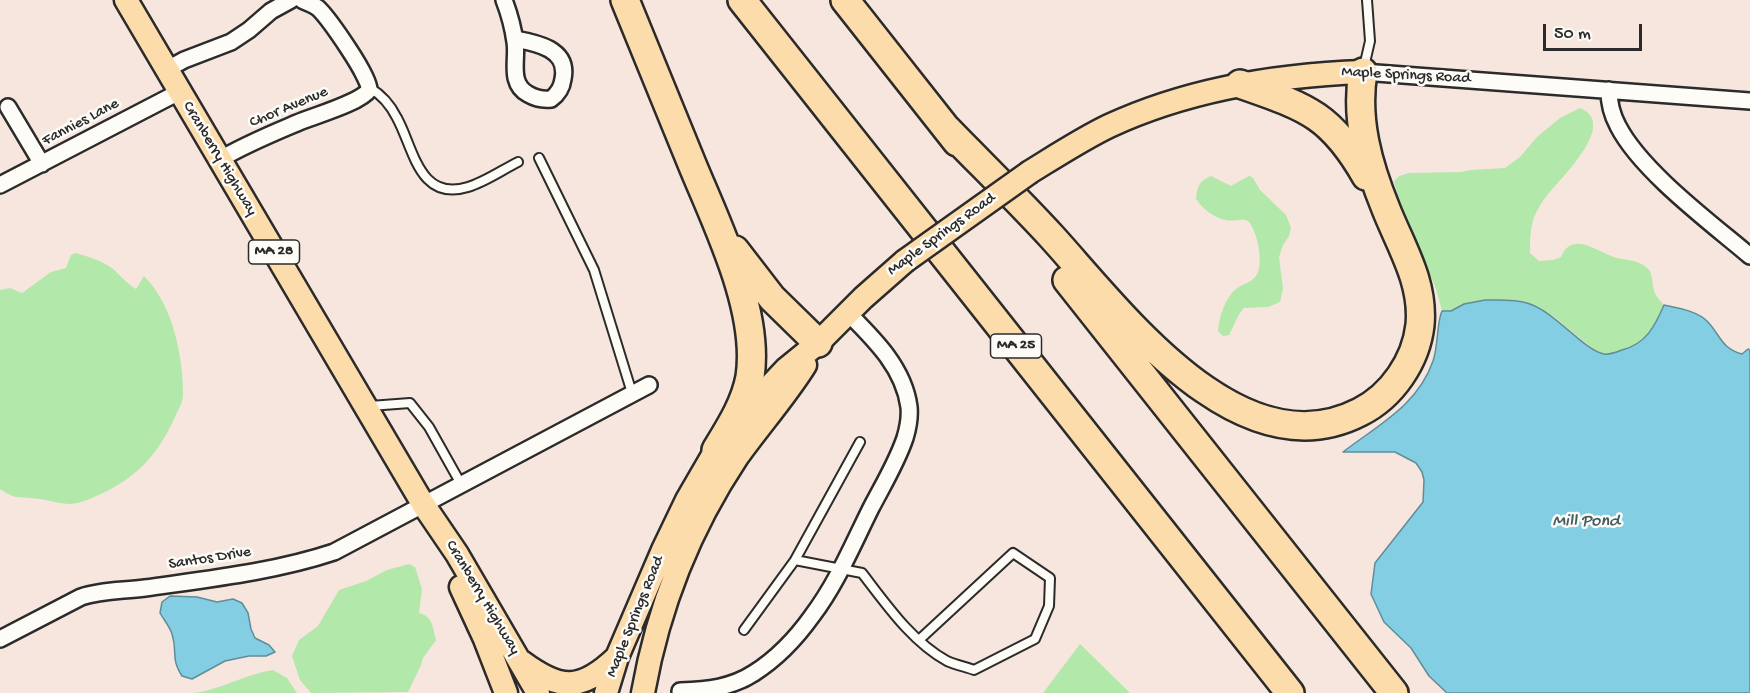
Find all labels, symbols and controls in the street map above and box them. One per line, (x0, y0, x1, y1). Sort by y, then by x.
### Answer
scale bar (1546, 12, 1645, 50)
text: 50 m (1554, 24, 1591, 45)
street label: Maple Springs Road (1341, 63, 1471, 89)
street label: Chor Avenue (247, 83, 331, 133)
street label: Fannies Lane (39, 95, 123, 151)
street label: Cranberry Highway (177, 98, 261, 220)
street label: Maple Springs Road (884, 189, 1000, 281)
road number: MA 28 (248, 240, 300, 264)
road number: MA 25 (990, 334, 1042, 358)
water label: Mill Pond (1553, 511, 1619, 533)
street label: Cranberry Highway (440, 537, 524, 659)
street label: Santos Drive (167, 543, 253, 575)
street label: Maple Springs Road (603, 554, 669, 680)

